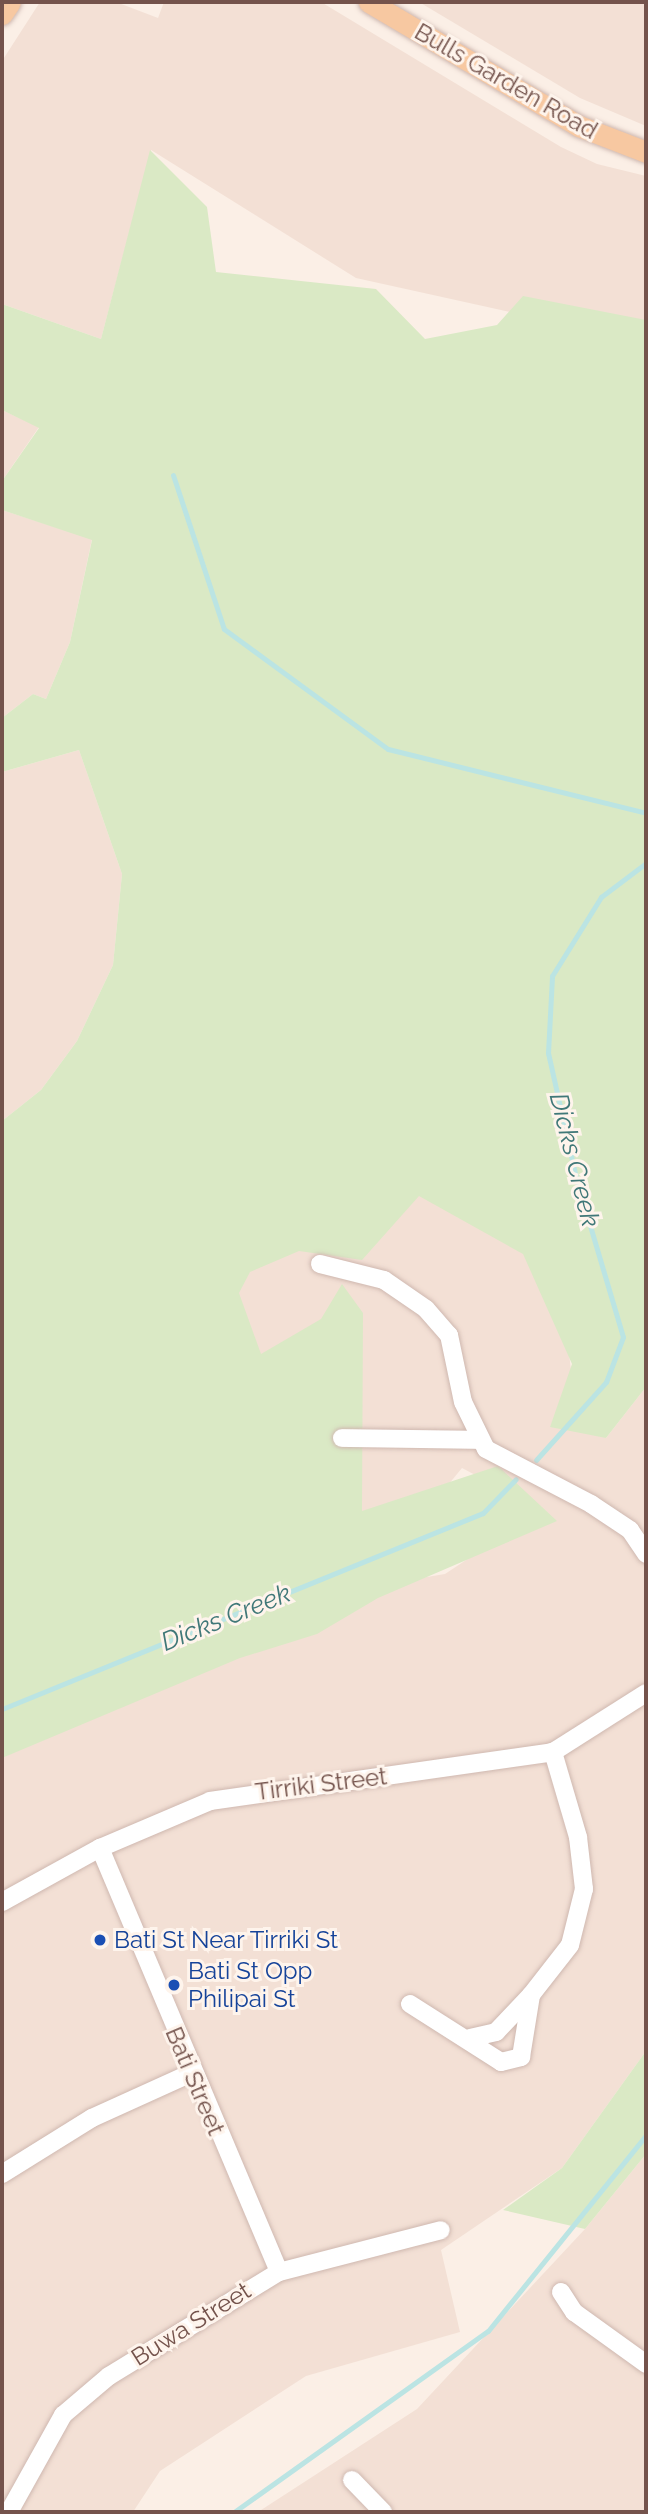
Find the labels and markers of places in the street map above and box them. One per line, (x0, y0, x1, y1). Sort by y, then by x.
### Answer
place label: Bati St Near Tirriki St (114, 1926, 339, 1954)
marker: Bati St Near Tirriki St (92, 1932, 108, 1948)
place label: Bati St Opp Philipai St (188, 1957, 312, 2013)
marker: Bati St Opp Philipai St (166, 1977, 182, 1993)

